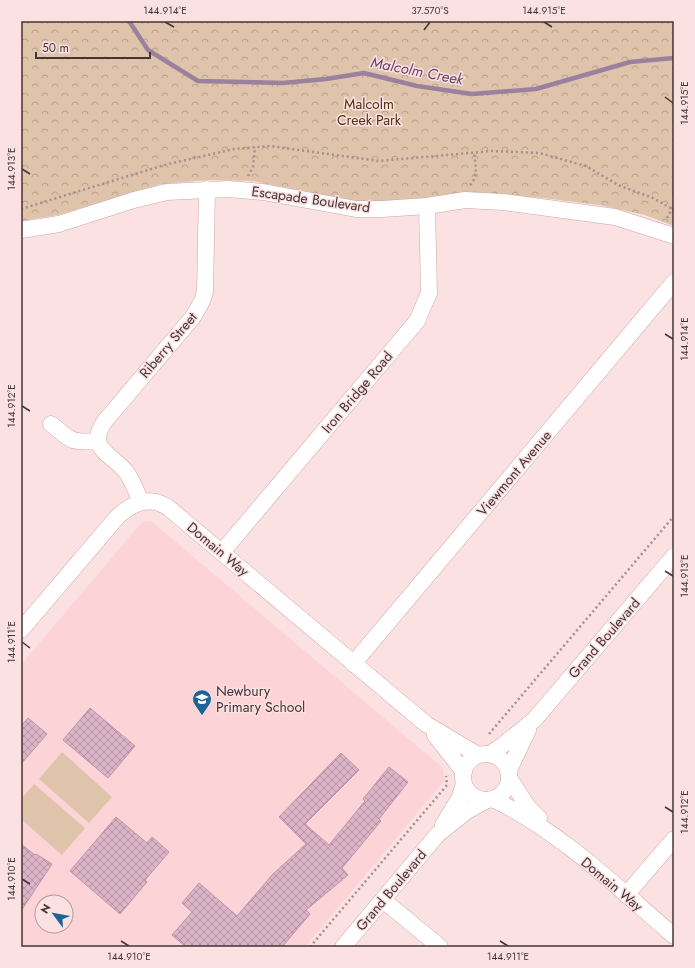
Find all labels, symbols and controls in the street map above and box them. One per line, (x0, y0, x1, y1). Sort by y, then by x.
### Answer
text: 144.914°E (143, 3, 187, 18)
text: 37.570°S (411, 3, 449, 18)
text: 144.915°E (522, 3, 566, 18)
scale bar (36, 34, 150, 60)
text: 50 m (42, 39, 69, 57)
water label: Malcolm Creek (369, 51, 466, 91)
text: 144.915°E (677, 81, 692, 125)
park label: Malcolm Creek Park (337, 94, 402, 130)
text: 144.913°E (4, 147, 19, 191)
street label: Escapade Boulevard (250, 181, 372, 217)
street label: Riberry Street (134, 307, 202, 382)
text: 144.914°E (677, 317, 692, 361)
street label: Iron Bridge Road (317, 347, 397, 437)
text: 144.912°E (4, 384, 19, 428)
street label: Viewmont Avenue (472, 426, 556, 520)
street label: Domain Way (183, 517, 254, 581)
text: 144.913°E (677, 554, 692, 598)
street label: Grand Boulevard (563, 593, 645, 683)
text: 144.911°E (4, 621, 19, 663)
place label: Newbury Primary School (216, 681, 305, 717)
school or university icon: Newbury Primary School (191, 688, 213, 716)
text: 144.912°E (677, 790, 692, 834)
street label: Grand Boulevard (351, 845, 431, 935)
street label: Domain Way (577, 852, 648, 916)
text: 144.910°E (4, 857, 19, 901)
north arrow (34, 894, 74, 934)
text: N (36, 901, 55, 917)
text: 144.910°E (107, 949, 151, 964)
text: 144.911°E (487, 949, 529, 964)

